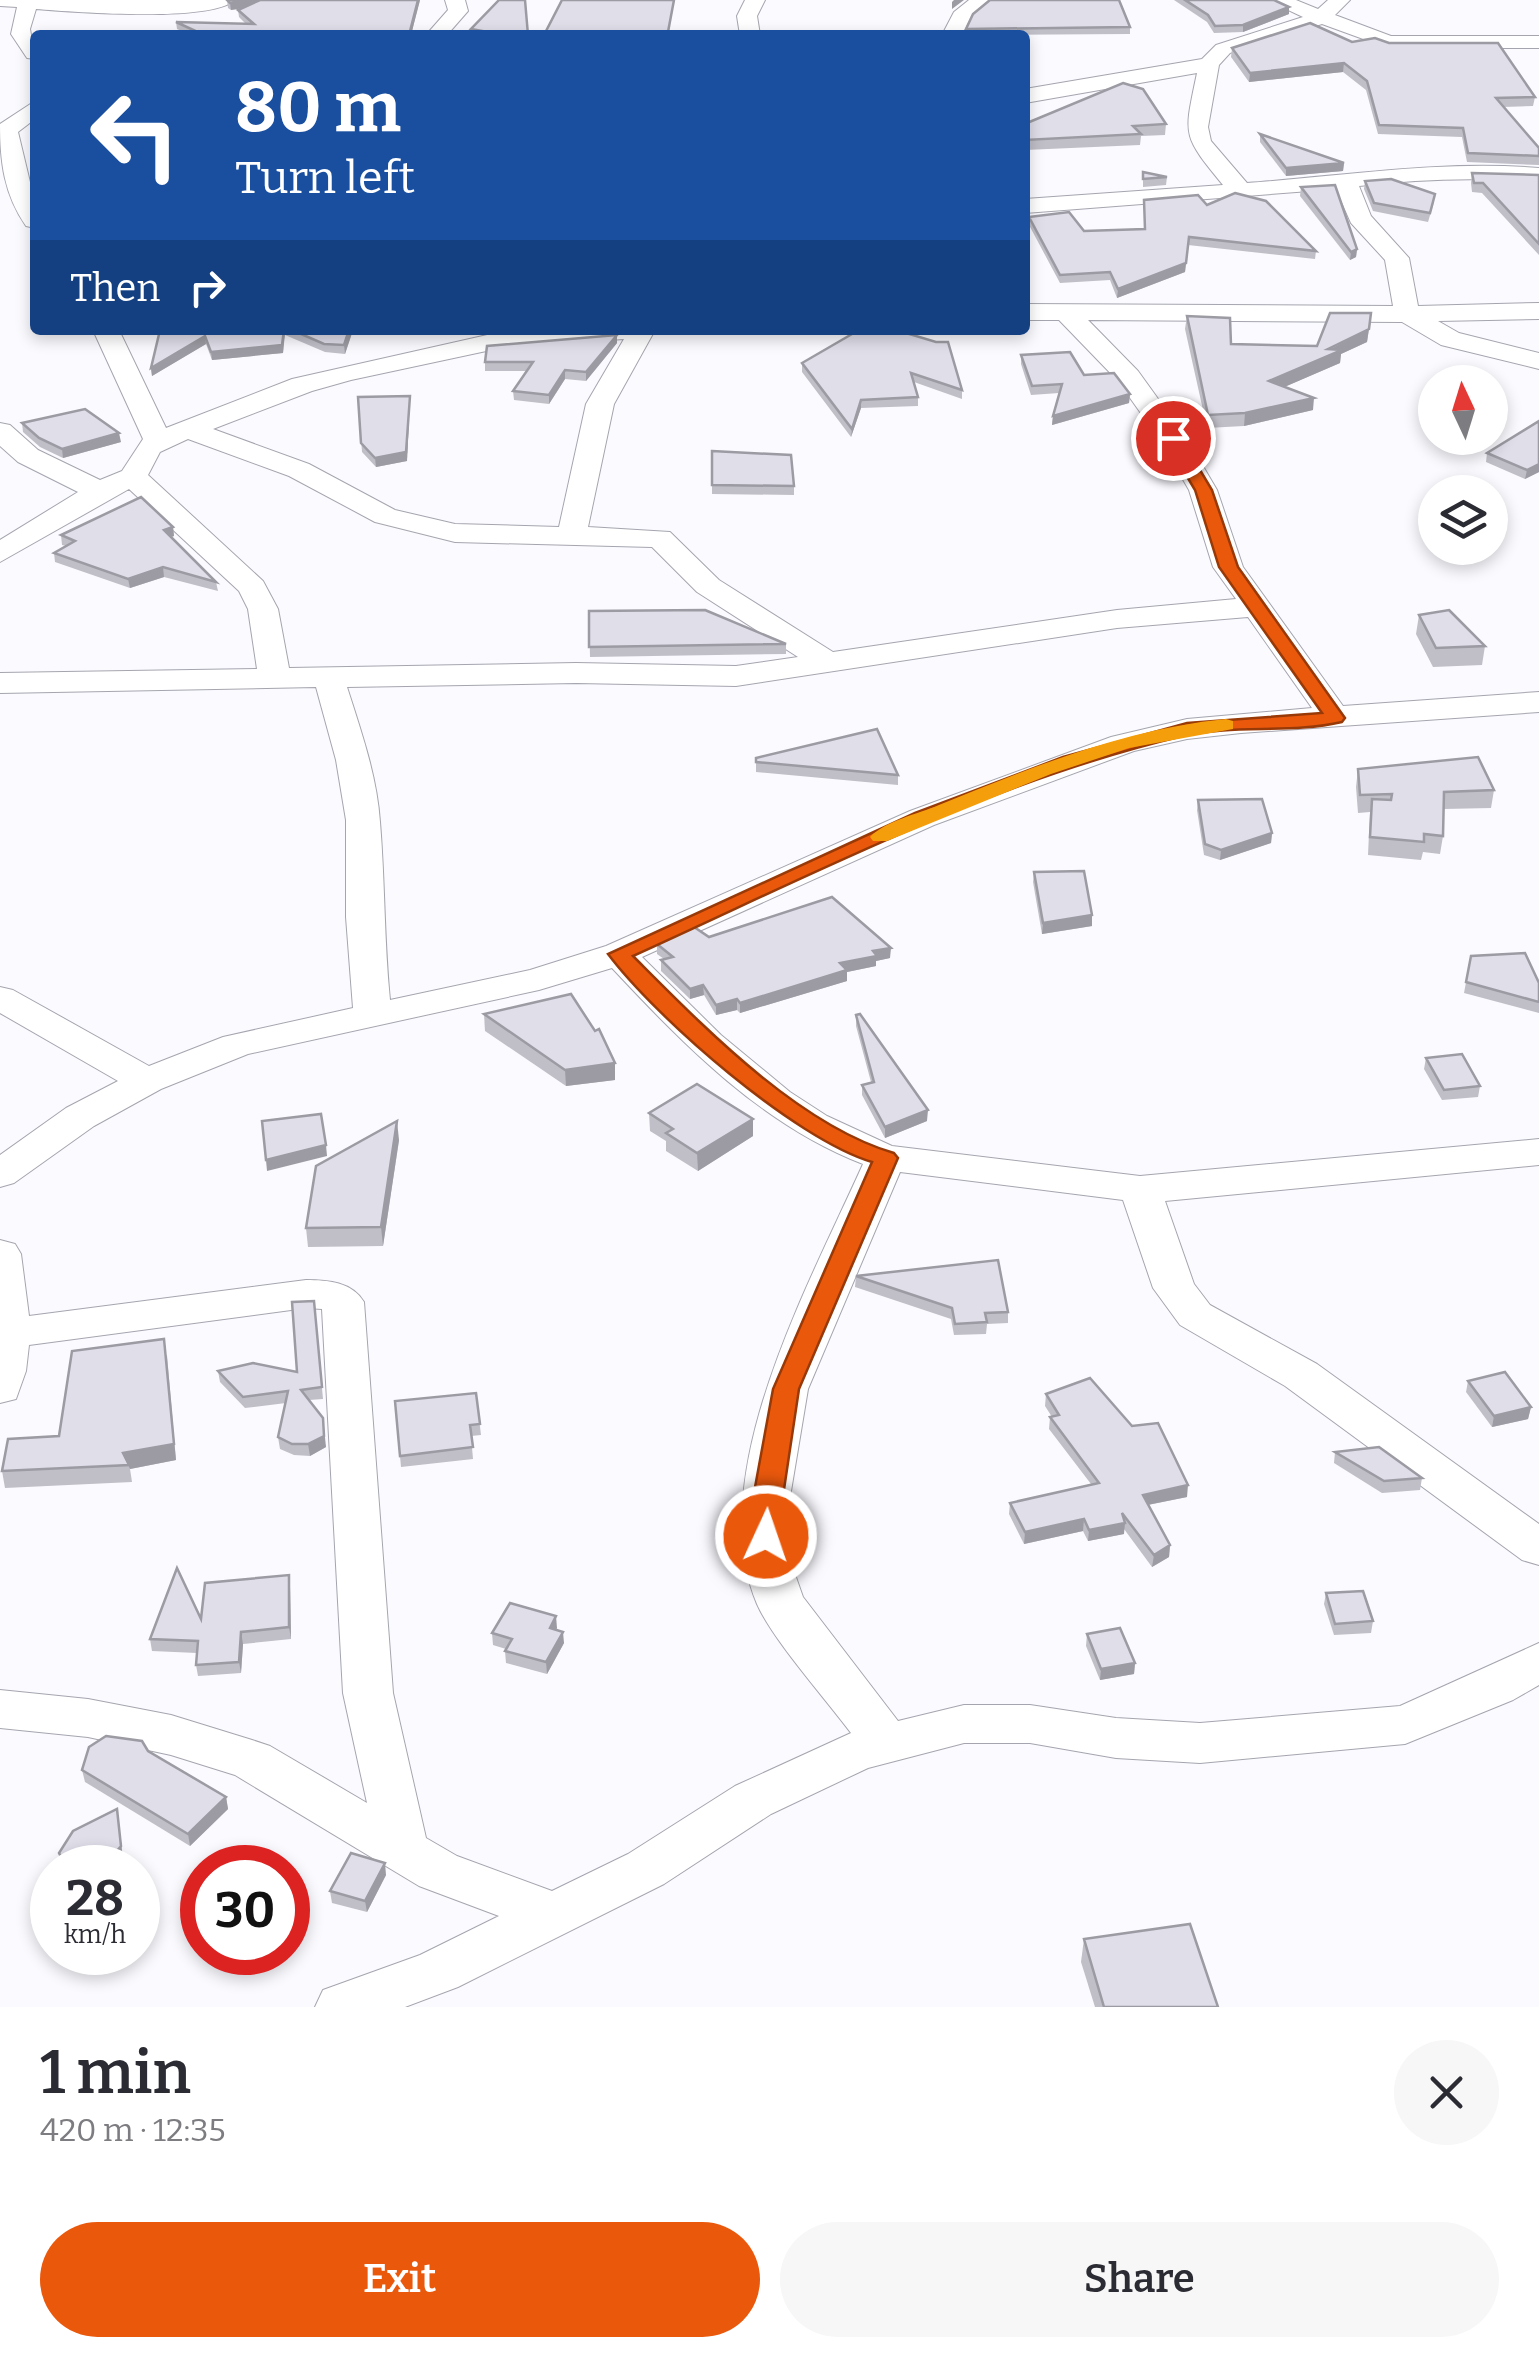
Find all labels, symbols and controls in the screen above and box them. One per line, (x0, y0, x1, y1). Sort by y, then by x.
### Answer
text: 80 m (235, 66, 401, 150)
icon: left (70, 70, 200, 200)
text: Turn left (235, 151, 415, 205)
icon: right (180, 260, 235, 315)
text: Then (70, 265, 160, 311)
north arrow (1418, 365, 1508, 455)
map controls (1418, 365, 1508, 565)
pin (1131, 396, 1216, 481)
icon: arrive (1146, 411, 1201, 466)
button: layers (1418, 475, 1508, 565)
position arrow (714, 1484, 818, 1588)
speed limit sign: 30 (180, 1845, 310, 1975)
text: 28 (66, 1868, 124, 1928)
text: km/h (64, 1920, 126, 1950)
text: 1 min (40, 2037, 191, 2109)
button: close (1394, 2040, 1499, 2145)
text: 420 m · 12:35 (40, 2111, 226, 2149)
button: Exit (40, 2222, 760, 2337)
button: Share (780, 2222, 1499, 2337)

